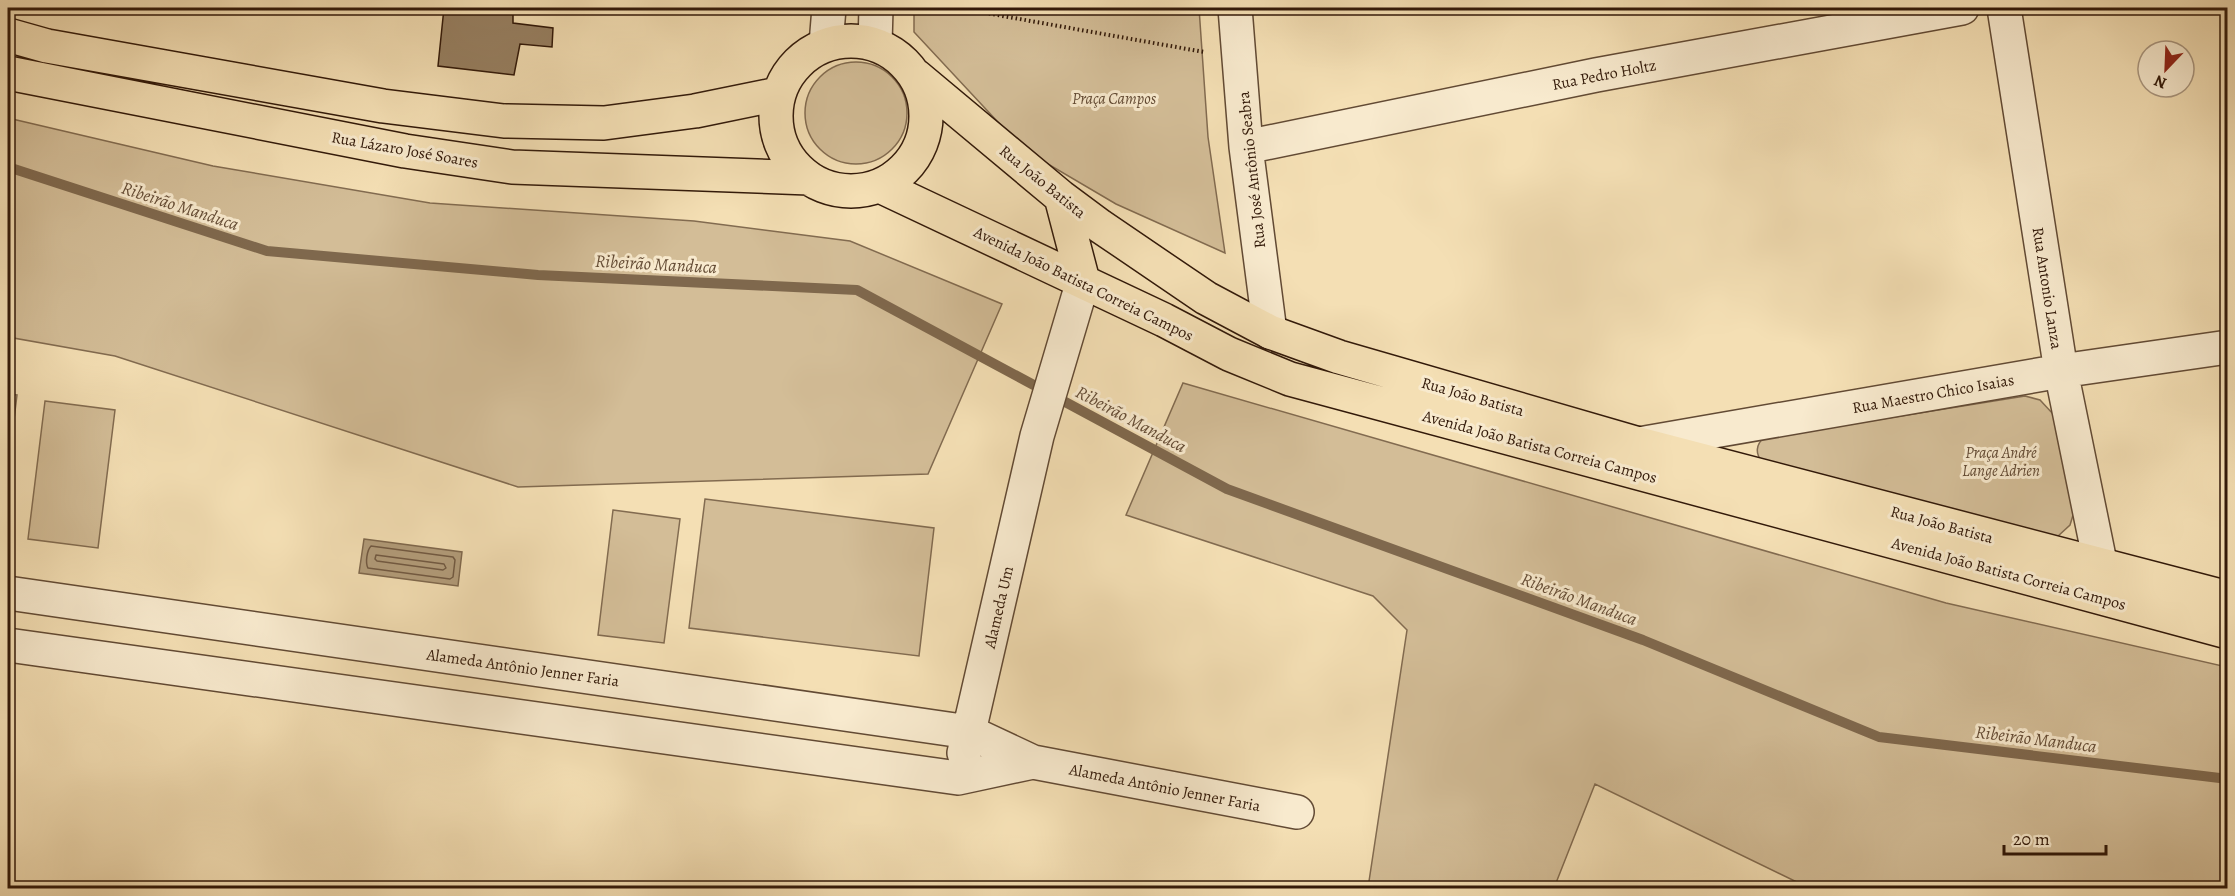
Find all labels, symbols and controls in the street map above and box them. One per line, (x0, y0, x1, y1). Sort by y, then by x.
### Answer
north arrow (2136, 39, 2196, 99)
street label: Rua Pedro Holtz (1550, 54, 1658, 96)
text: N (2151, 69, 2170, 94)
park label: Praça Campos (1072, 88, 1157, 110)
street label: Rua José Antônio Seabra (1233, 90, 1271, 249)
street label: Rua Lázaro José Soares (330, 126, 480, 174)
street label: Rua João Batista (994, 140, 1091, 224)
water label: Ribeirão Manduca (118, 176, 242, 236)
street label: Avenida João Batista Correia Campos (969, 221, 1197, 347)
street label: Rua Antonio Lanza (2027, 226, 2068, 351)
water label: Ribeirão Manduca (594, 249, 718, 279)
street label: Rua Maestro Chico Isaias (1851, 369, 2016, 419)
street label: Rua João Batista (1419, 372, 1527, 422)
water label: Ribeirão Manduca (1071, 380, 1191, 458)
street label: Avenida João Batista Correia Campos (1419, 405, 1659, 489)
park label: Praça André Lange Adrien (1962, 442, 2040, 482)
street label: Rua João Batista (1888, 501, 1996, 549)
street label: Avenida João Batista Correia Campos (1888, 532, 2128, 616)
street label: Alameda Um (979, 564, 1019, 652)
water label: Ribeirão Manduca (1518, 567, 1640, 631)
street label: Alameda Antônio Jenner Faria (424, 643, 621, 692)
water label: Ribeirão Manduca (1974, 720, 2098, 758)
street label: Alameda Antônio Jenner Faria (1066, 758, 1263, 817)
scale bar (2004, 818, 2106, 856)
text: 20 m (2013, 827, 2050, 851)

